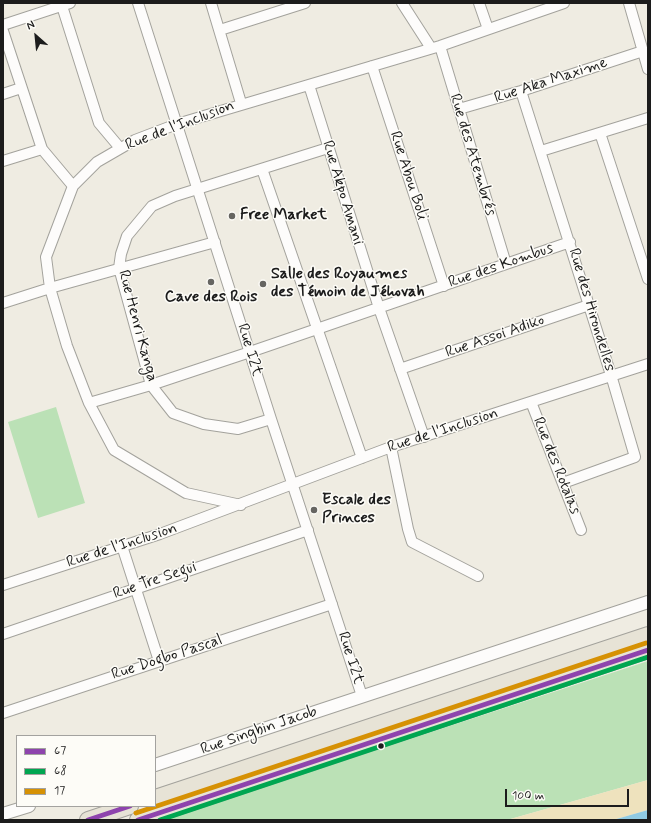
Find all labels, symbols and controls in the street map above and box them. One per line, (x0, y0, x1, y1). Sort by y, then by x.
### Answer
north arrow (16, 16, 56, 56)
text: N (24, 17, 37, 33)
street label: Rue Aka Maxime (492, 54, 610, 108)
street label: Rue des Atembrés (444, 92, 500, 218)
street label: Rue de l'Inclusion (123, 96, 237, 156)
street label: Rue Abou Boli (385, 129, 431, 223)
street label: Rue Akpo Amani (317, 139, 367, 247)
place label: Free Market (240, 206, 327, 226)
marker: Free Market (227, 211, 237, 221)
street label: Rue des Kombus (446, 239, 556, 293)
street label: Rue des Hirondelles (563, 246, 619, 374)
place label: Salle des Royaumes des Témoin de Jéhovah (271, 265, 425, 303)
street label: Rue Henri Kanga (113, 268, 161, 384)
marker: Cave des Rois (206, 277, 216, 287)
marker: Salle des Royaumes des Témoin de Jéhovah (258, 279, 268, 289)
place label: Cave des Rois (165, 288, 257, 308)
street label: Rue Assoi Adiko (443, 311, 547, 363)
street label: Rue I2t (232, 321, 266, 379)
street label: Rue de l'Inclusion (385, 404, 501, 458)
street label: Rue des Rotalas (528, 415, 584, 517)
place label: Escale des Princes (322, 491, 391, 529)
marker: Escale des Princes (309, 505, 319, 515)
street label: Rue de l'Inclusion (64, 519, 180, 573)
street label: Rue Tre Segui (111, 558, 199, 604)
street label: Rue I2t (333, 629, 367, 687)
street label: Rue Dogbo Pascal (109, 631, 225, 685)
street label: Rue Singbin Jacob (198, 702, 320, 760)
legend (16, 735, 156, 807)
unlabelled marker (376, 741, 386, 751)
text: 67 (54, 743, 66, 759)
text: 68 (54, 763, 67, 779)
scale bar (507, 781, 631, 807)
text: 17 (54, 783, 65, 799)
text: 100 m (512, 788, 544, 804)

